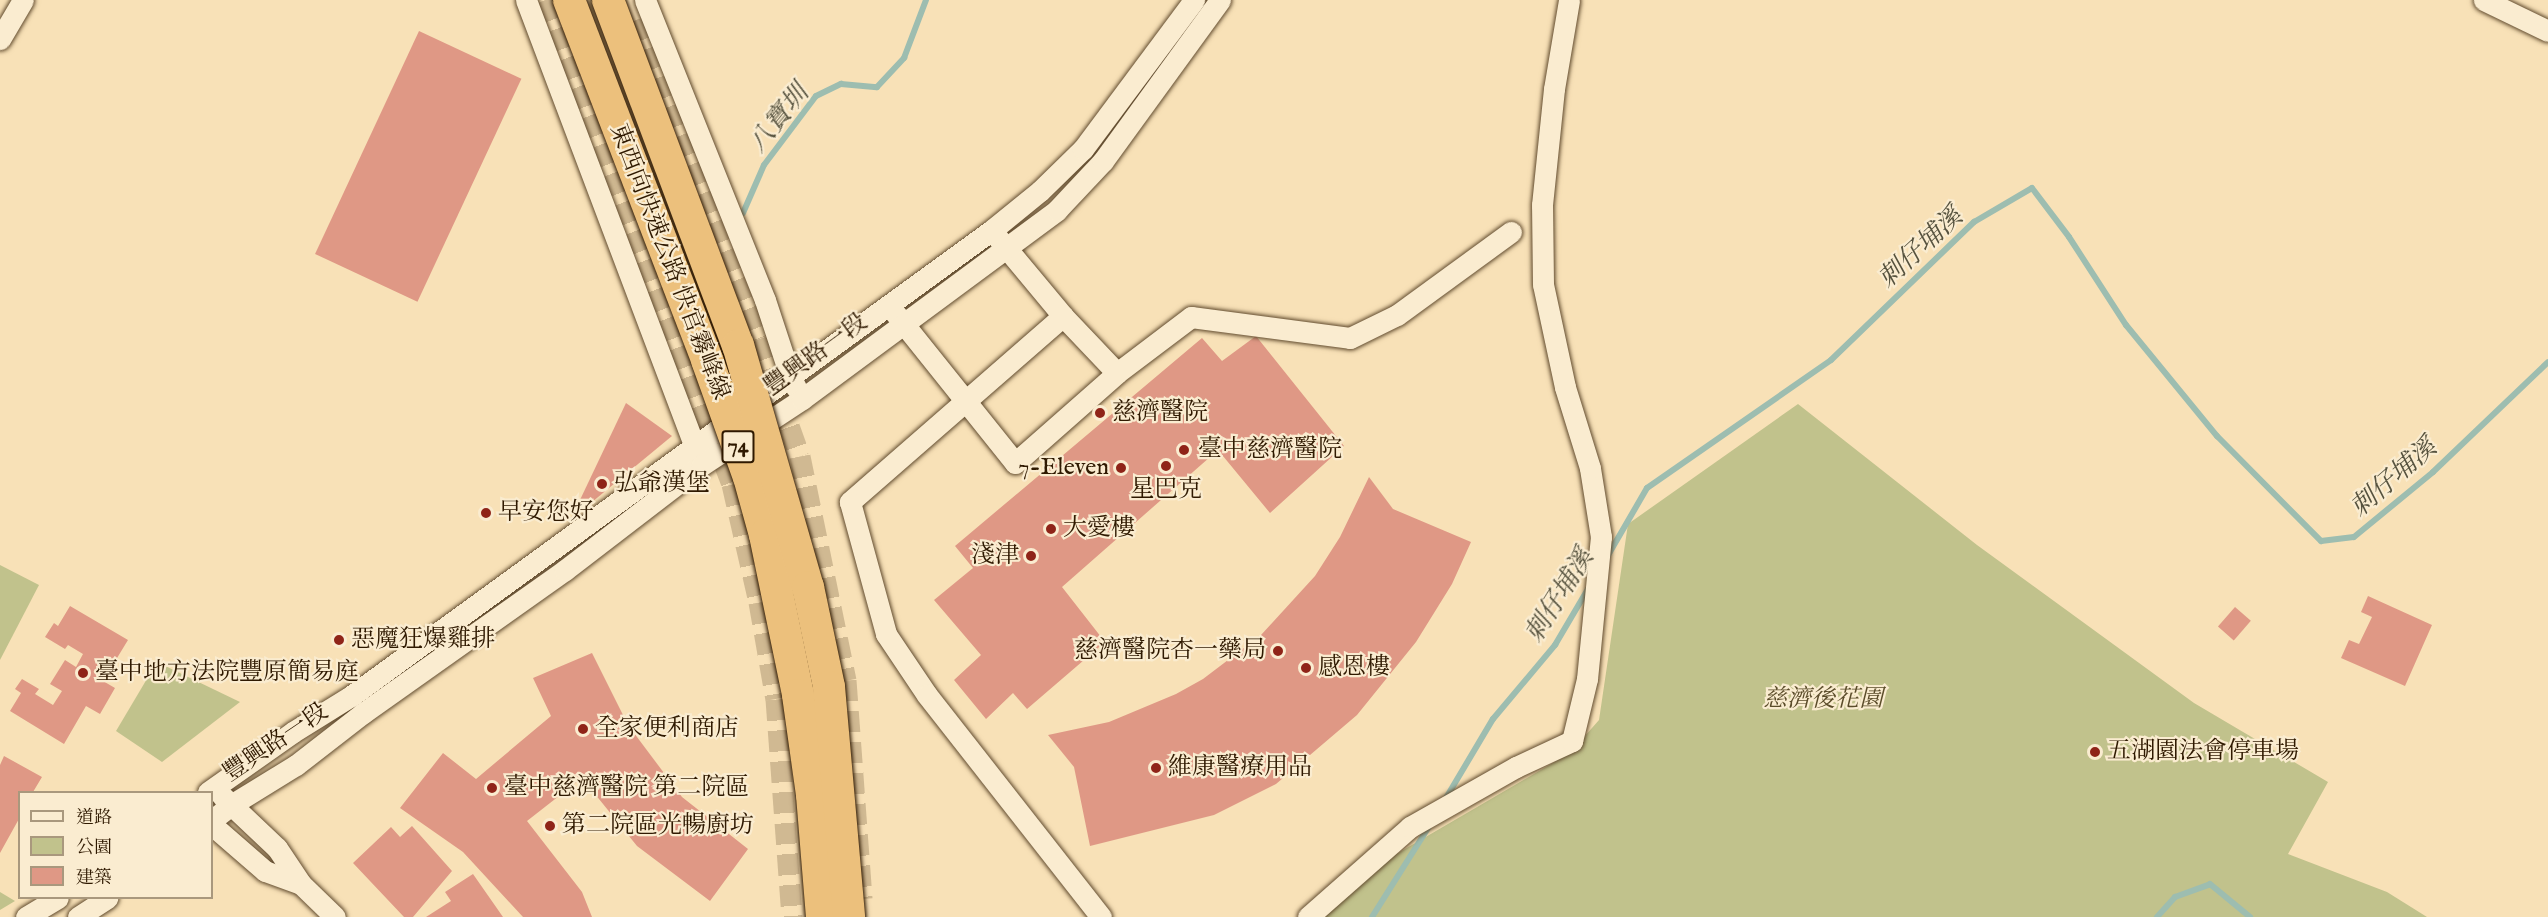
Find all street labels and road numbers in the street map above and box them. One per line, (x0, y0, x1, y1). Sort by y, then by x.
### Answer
street label: 東西向快速公路 快官霧峰線 (603, 120, 735, 404)
street label: 豐興路一段 (759, 308, 873, 402)
road number: 74 (720, 428, 756, 466)
street label: 豐興路一段 (218, 698, 334, 788)

